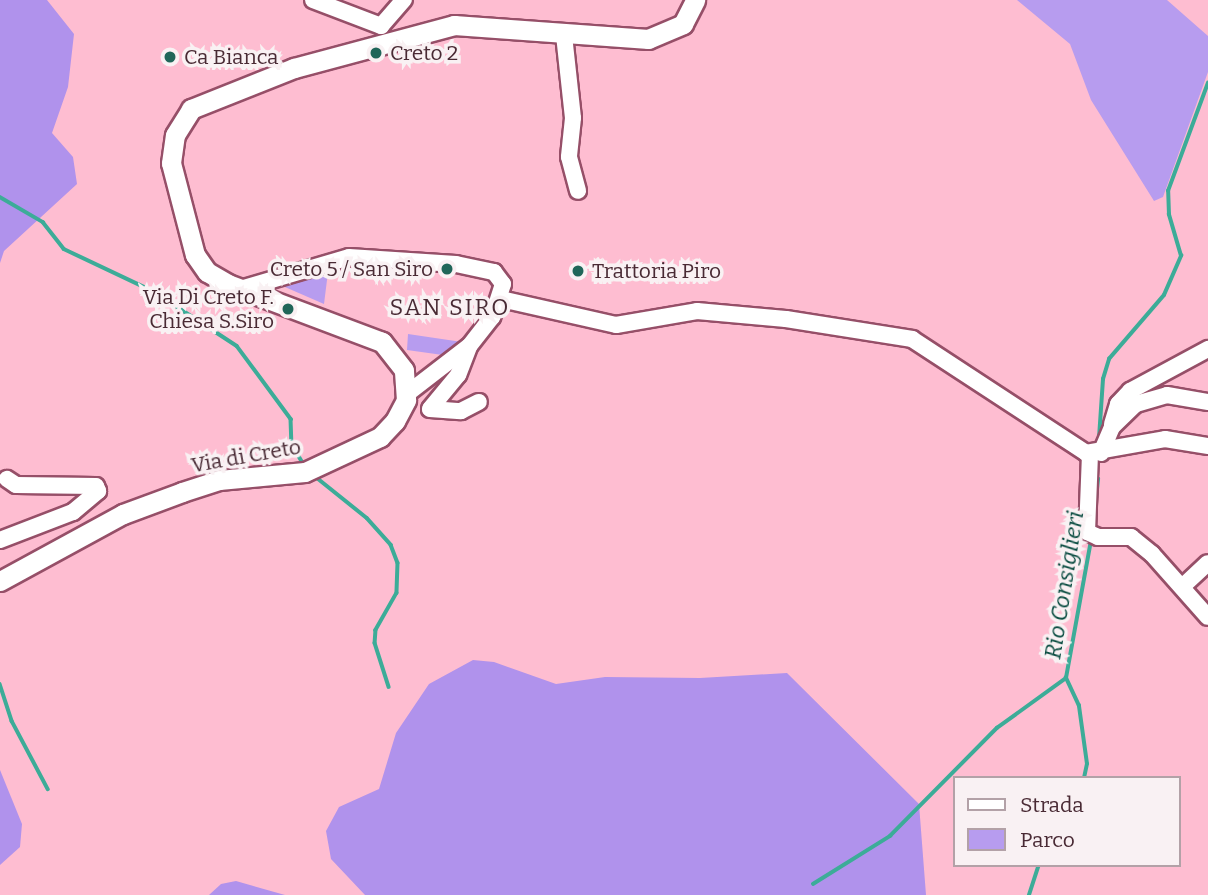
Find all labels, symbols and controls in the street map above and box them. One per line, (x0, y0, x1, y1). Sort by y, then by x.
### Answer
place label: Creto 2 (390, 40, 458, 66)
place label: Ca Bianca (184, 44, 279, 70)
marker: Creto 2 (368, 45, 384, 61)
marker: Ca Bianca (162, 49, 178, 65)
place label: Creto 5 / San Siro (270, 256, 433, 282)
place label: Trattoria Piro (592, 258, 721, 284)
marker: Creto 5 / San Siro (439, 261, 455, 277)
marker: Trattoria Piro (570, 263, 586, 279)
place label: Via Di Creto F. Chiesa S.Siro (143, 284, 274, 334)
district label: SAN SIRO (391, 293, 509, 321)
marker: Via Di Creto F. Chiesa S.Siro (280, 301, 296, 317)
street label: Via di Creto (189, 434, 303, 478)
water label: Rio Consiglieri (1039, 509, 1089, 661)
legend (953, 776, 1180, 867)
text: Strada (1020, 792, 1084, 818)
text: Parco (1020, 827, 1075, 853)

